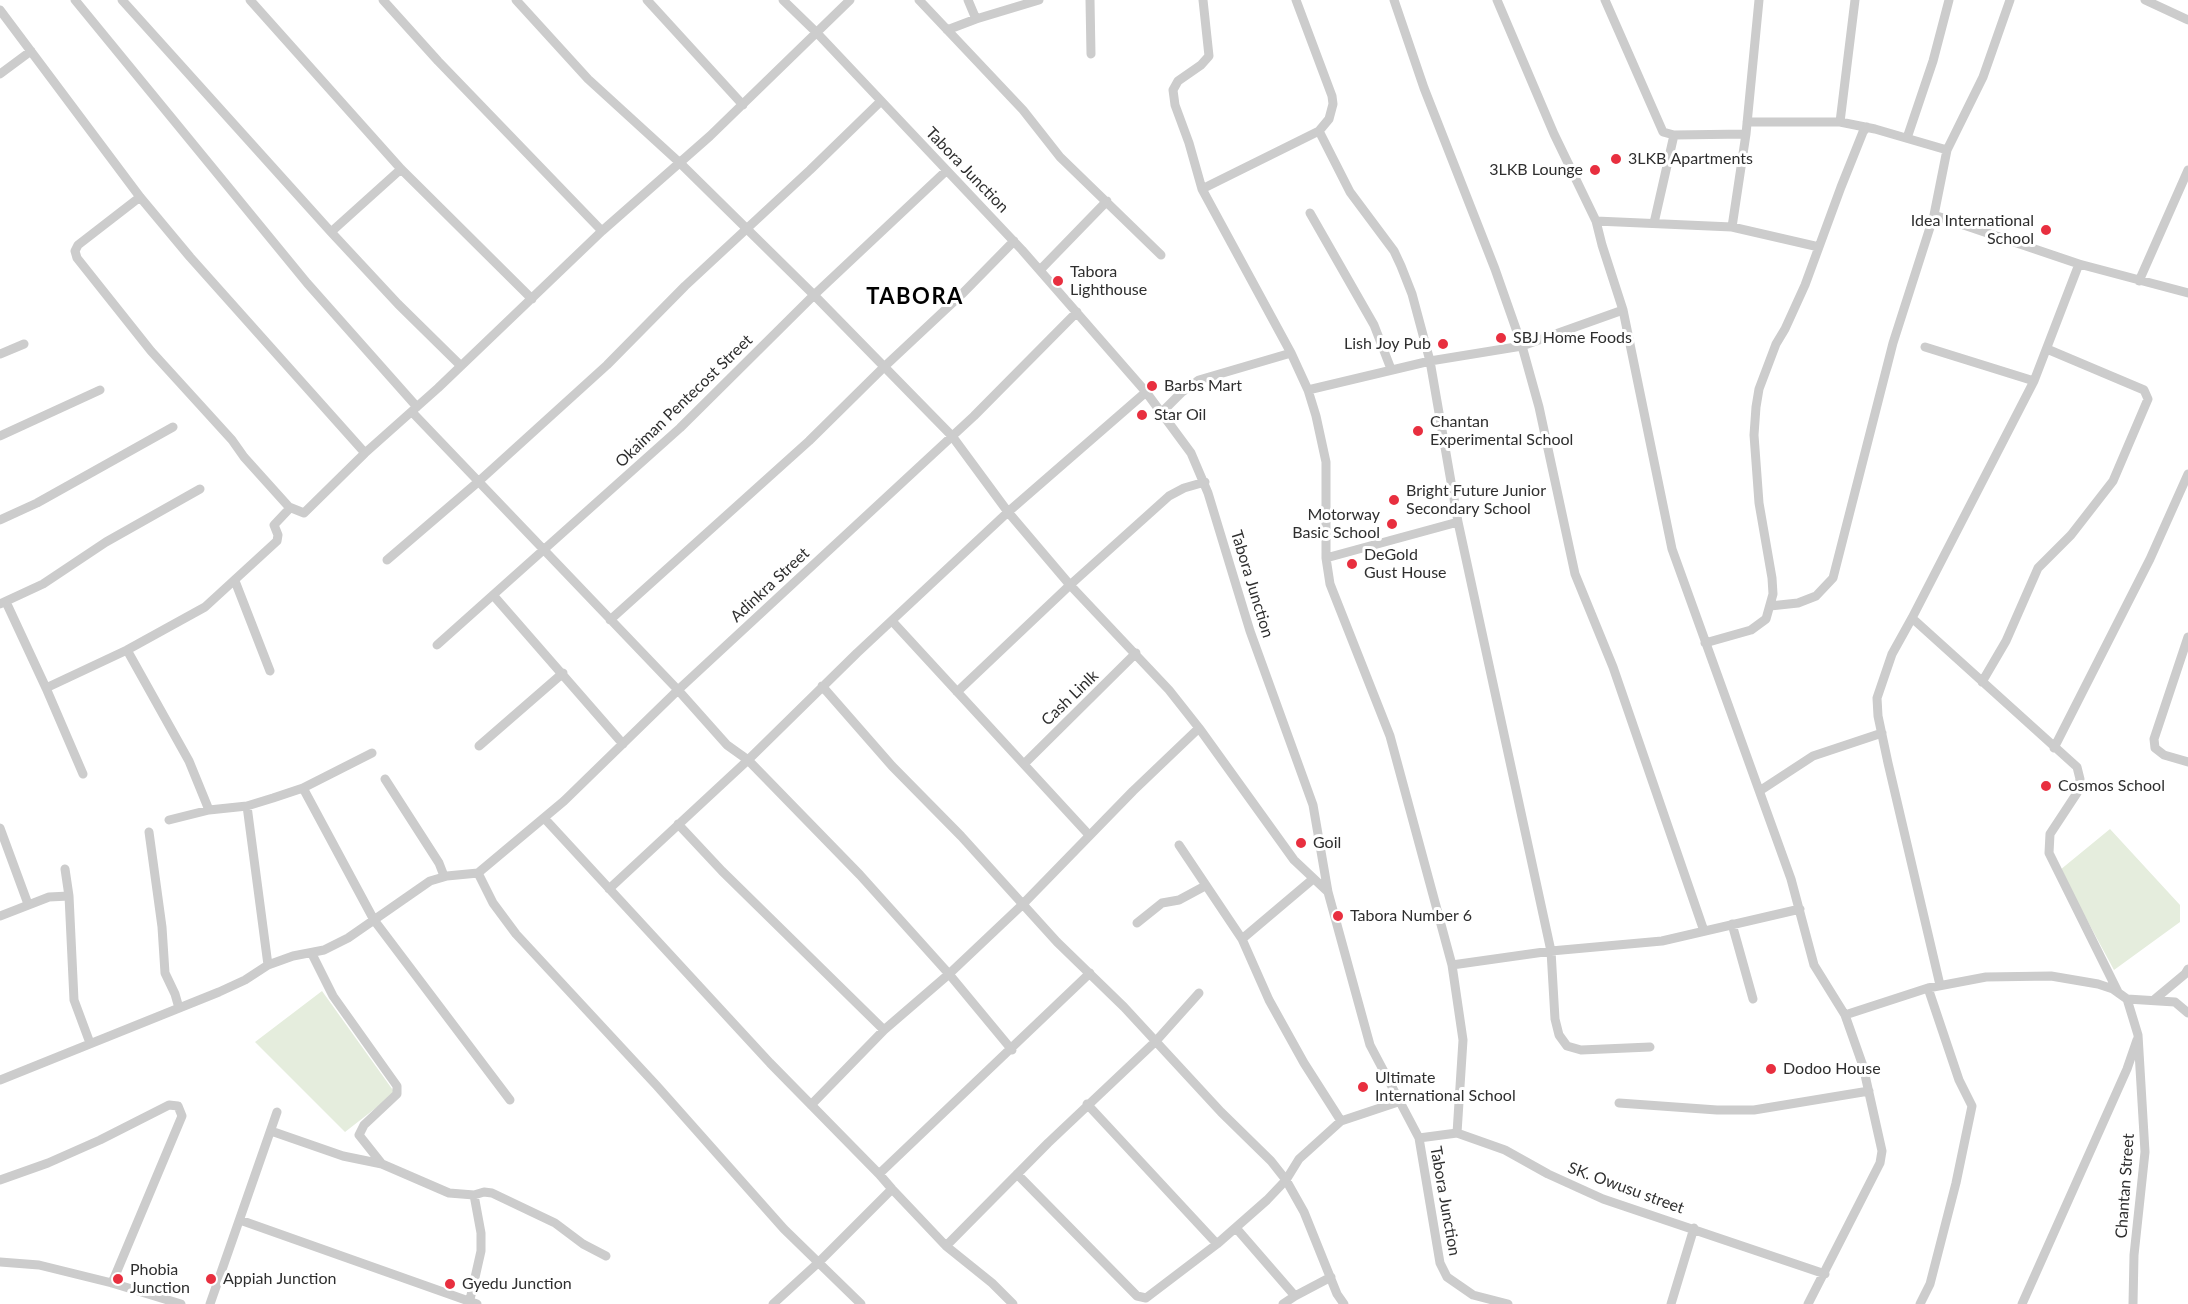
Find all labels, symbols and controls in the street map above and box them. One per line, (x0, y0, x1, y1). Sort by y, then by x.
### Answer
street label: Tabora Junction (921, 123, 1013, 217)
place label: 3LKB Apartments (1628, 149, 1753, 169)
marker: 3LKB Apartments (1609, 152, 1623, 166)
place label: 3LKB Lounge (1489, 160, 1583, 180)
marker: 3LKB Lounge (1588, 163, 1602, 177)
place label: Idea International School (1911, 211, 2034, 249)
marker: Idea International School (2039, 223, 2053, 237)
place label: Tabora Lighthouse (1070, 262, 1147, 300)
marker: Tabora Lighthouse (1051, 274, 1065, 288)
district label: TABORA (866, 284, 964, 310)
place label: SBJ Home Foods (1513, 328, 1632, 348)
street label: Okaiman Pentecost Street (612, 331, 756, 471)
marker: SBJ Home Foods (1494, 331, 1508, 345)
place label: Lish Joy Pub (1344, 334, 1431, 354)
marker: Lish Joy Pub (1436, 337, 1450, 351)
place label: Barbs Mart (1164, 376, 1242, 396)
marker: Barbs Mart (1145, 379, 1159, 393)
place label: Star Oil (1154, 405, 1206, 425)
marker: Star Oil (1135, 408, 1149, 422)
place label: Chantan Experimental School (1430, 412, 1573, 450)
marker: Chantan Experimental School (1411, 424, 1425, 438)
place label: Bright Future Junior Secondary School (1406, 481, 1546, 519)
marker: Bright Future Junior Secondary School (1387, 493, 1401, 507)
place label: Motorway Basic School (1292, 505, 1380, 543)
marker: Motorway Basic School (1385, 517, 1399, 531)
street label: Tabora Junction (1227, 528, 1277, 640)
street label: Adinkra Street (727, 544, 813, 626)
place label: DeGold Gust House (1364, 545, 1447, 583)
marker: DeGold Gust House (1345, 557, 1359, 571)
street label: Cash Linlk (1038, 666, 1102, 730)
place label: Cosmos School (2058, 776, 2165, 796)
marker: Cosmos School (2039, 779, 2053, 793)
place label: Goil (1313, 833, 1341, 853)
marker: Goil (1294, 836, 1308, 850)
place label: Tabora Number 6 (1350, 906, 1472, 926)
marker: Tabora Number 6 (1331, 909, 1345, 923)
place label: Dodoo House (1783, 1059, 1881, 1079)
marker: Dodoo House (1764, 1062, 1778, 1076)
place label: Ultimate International School (1375, 1068, 1516, 1106)
marker: Ultimate International School (1356, 1080, 1370, 1094)
street label: Chantan Street (2112, 1133, 2138, 1239)
street label: Tabora Junction (1426, 1145, 1464, 1257)
street label: SK. Owusu street (1565, 1158, 1687, 1218)
place label: Phobia Junction (130, 1260, 190, 1298)
place label: Appiah Junction (223, 1269, 336, 1289)
marker: Phobia Junction (111, 1272, 125, 1286)
marker: Appiah Junction (204, 1272, 218, 1286)
place label: Gyedu Junction (462, 1274, 572, 1294)
marker: Gyedu Junction (443, 1277, 457, 1291)

